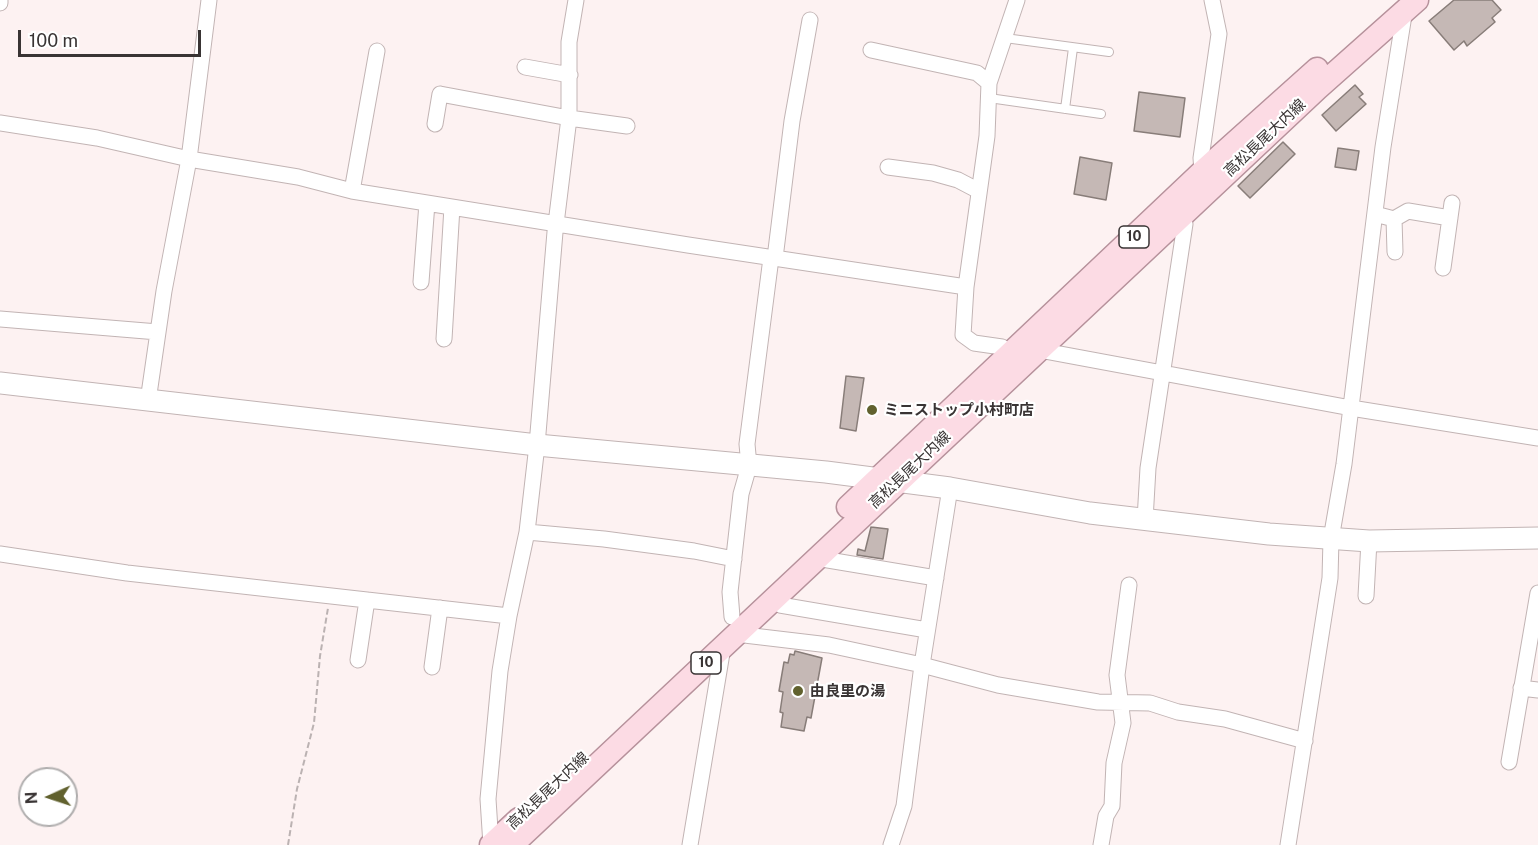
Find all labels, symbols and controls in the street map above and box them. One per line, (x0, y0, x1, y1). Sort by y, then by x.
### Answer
scale bar (21, 18, 204, 56)
text: 100 m (29, 30, 78, 51)
street label: 高松長尾大内線 (1220, 96, 1310, 180)
road number: 10 (1119, 226, 1149, 248)
place label: ミニストップ小村町店 (884, 401, 1034, 419)
marker: ミニストップ小村町店 (865, 403, 879, 417)
street label: 高松長尾大内線 (865, 428, 955, 512)
road number: 10 (691, 652, 721, 674)
place label: 由良里の湯 (810, 682, 885, 700)
marker: 由良里の湯 (791, 684, 805, 698)
street label: 高松長尾大内線 (503, 749, 593, 833)
north arrow (18, 767, 78, 827)
text: N (22, 791, 41, 805)

